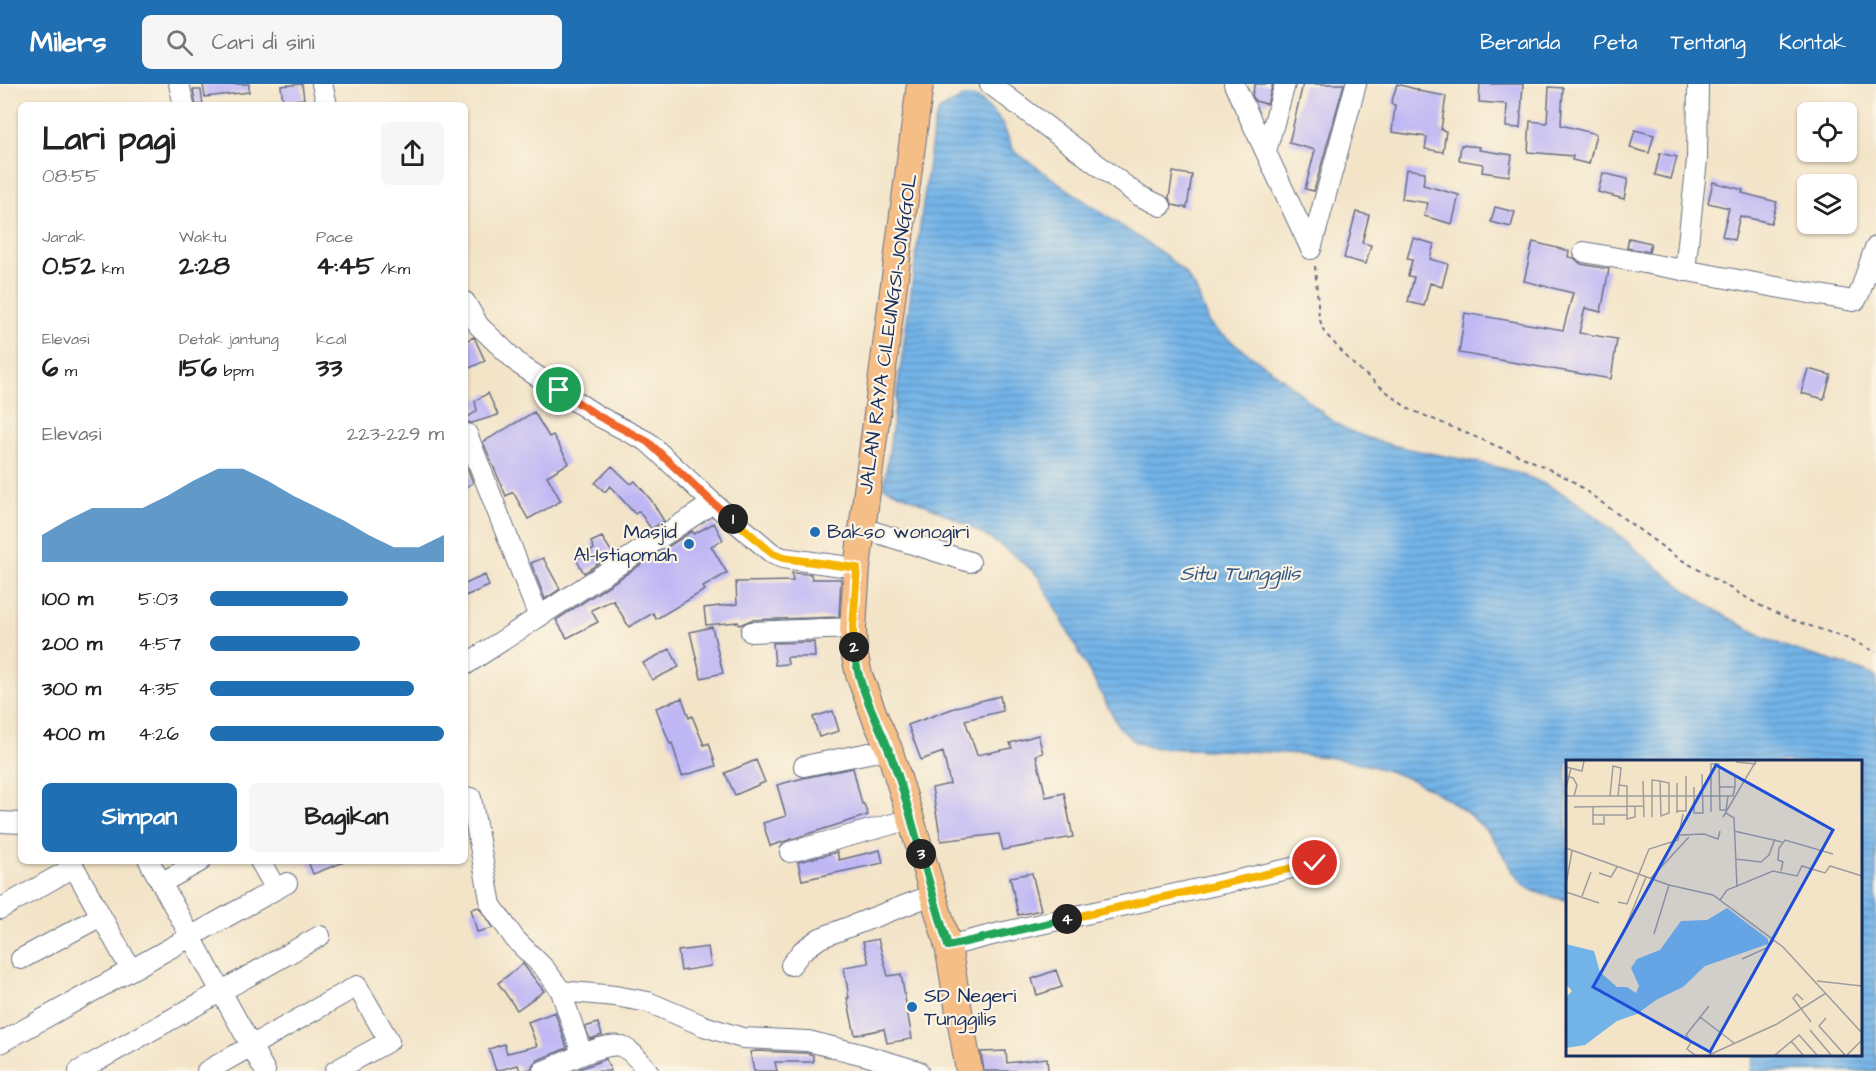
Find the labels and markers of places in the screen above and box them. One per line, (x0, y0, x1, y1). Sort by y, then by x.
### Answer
pin (533, 364, 584, 415)
pin: 1 (718, 504, 748, 534)
place label: Masjid Al-Istiqomah (573, 518, 677, 569)
place label: Bakso wonogiri (827, 518, 969, 547)
marker: Bakso wonogiri (808, 525, 822, 539)
marker: Masjid Al-Istiqomah (682, 537, 696, 551)
pin: 2 (839, 632, 869, 662)
pin (1289, 837, 1340, 888)
pin: 3 (906, 839, 936, 869)
pin: 4 (1052, 904, 1082, 934)
place label: SD Negeri Tunggilis (924, 982, 1016, 1034)
marker: SD Negeri Tunggilis (905, 1000, 919, 1014)

